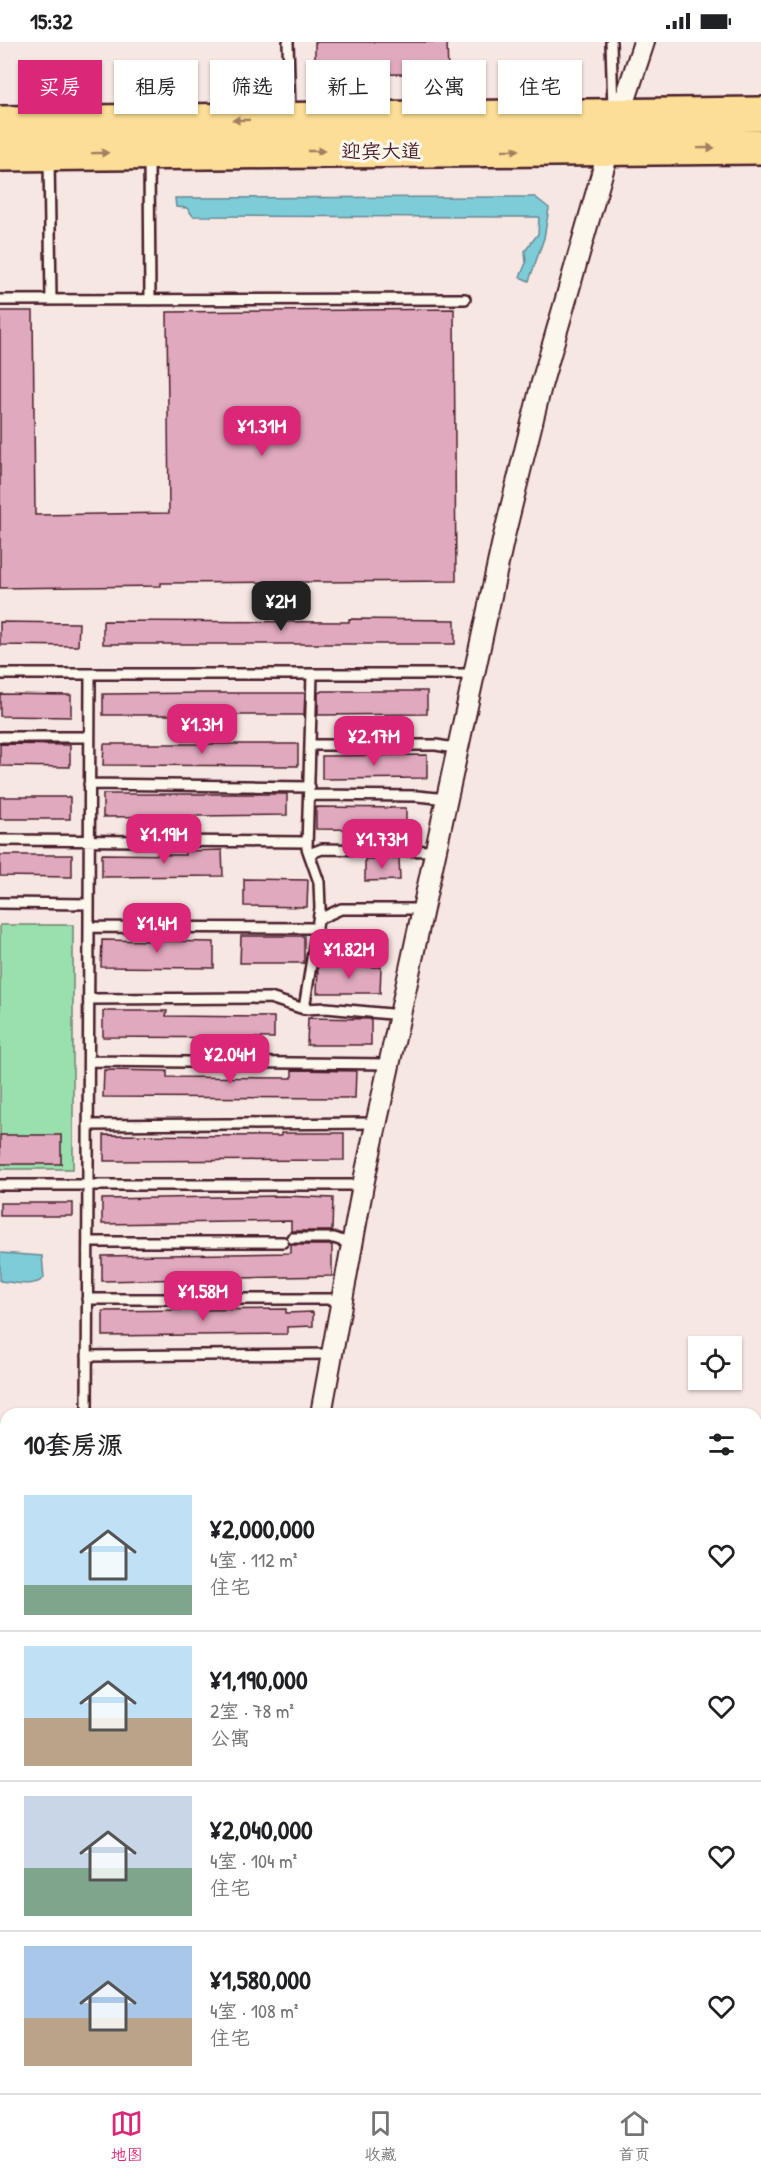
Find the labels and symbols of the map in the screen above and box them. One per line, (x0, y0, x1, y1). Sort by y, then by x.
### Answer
one-way arrow (231, 116, 250, 125)
street label: 迎宾大道 (341, 137, 421, 164)
one-way arrow (697, 143, 716, 153)
one-way arrow (502, 145, 521, 155)
one-way arrow (307, 146, 326, 156)
one-way arrow (91, 148, 110, 158)
pin: ¥1.31M (213, 406, 311, 457)
pin: ¥2M (252, 581, 310, 632)
pin: ¥1.3M (160, 704, 244, 755)
pin: ¥2.17M (325, 716, 423, 767)
pin: ¥1.19M (115, 814, 213, 865)
pin: ¥1.73M (333, 819, 431, 870)
pin: ¥1.4M (115, 903, 199, 954)
pin: ¥1.82M (300, 929, 398, 980)
pin: ¥2.04M (181, 1034, 279, 1085)
pin: ¥1.58M (154, 1271, 252, 1322)

